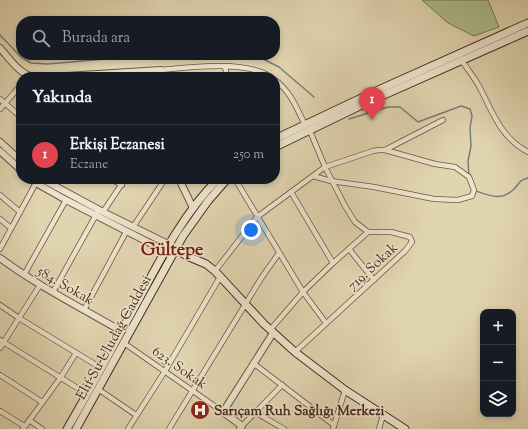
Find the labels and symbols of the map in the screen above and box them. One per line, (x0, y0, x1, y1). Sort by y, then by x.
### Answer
pin: 1 (359, 87, 385, 120)
your location (241, 220, 261, 240)
district label: Gültepe (141, 238, 204, 264)
street label: 719. Sokak (344, 239, 403, 296)
street label: 584. Sokak (32, 262, 98, 311)
street label: Elif Su Uludağ Caddesi (72, 272, 157, 404)
street label: 623. Sokak (147, 342, 211, 395)
hospital icon: Sarıçam Ruh Sağlığı Merkezi (189, 399, 211, 421)
place label: Sarıçam Ruh Sağlığı Merkezi (214, 402, 385, 422)

